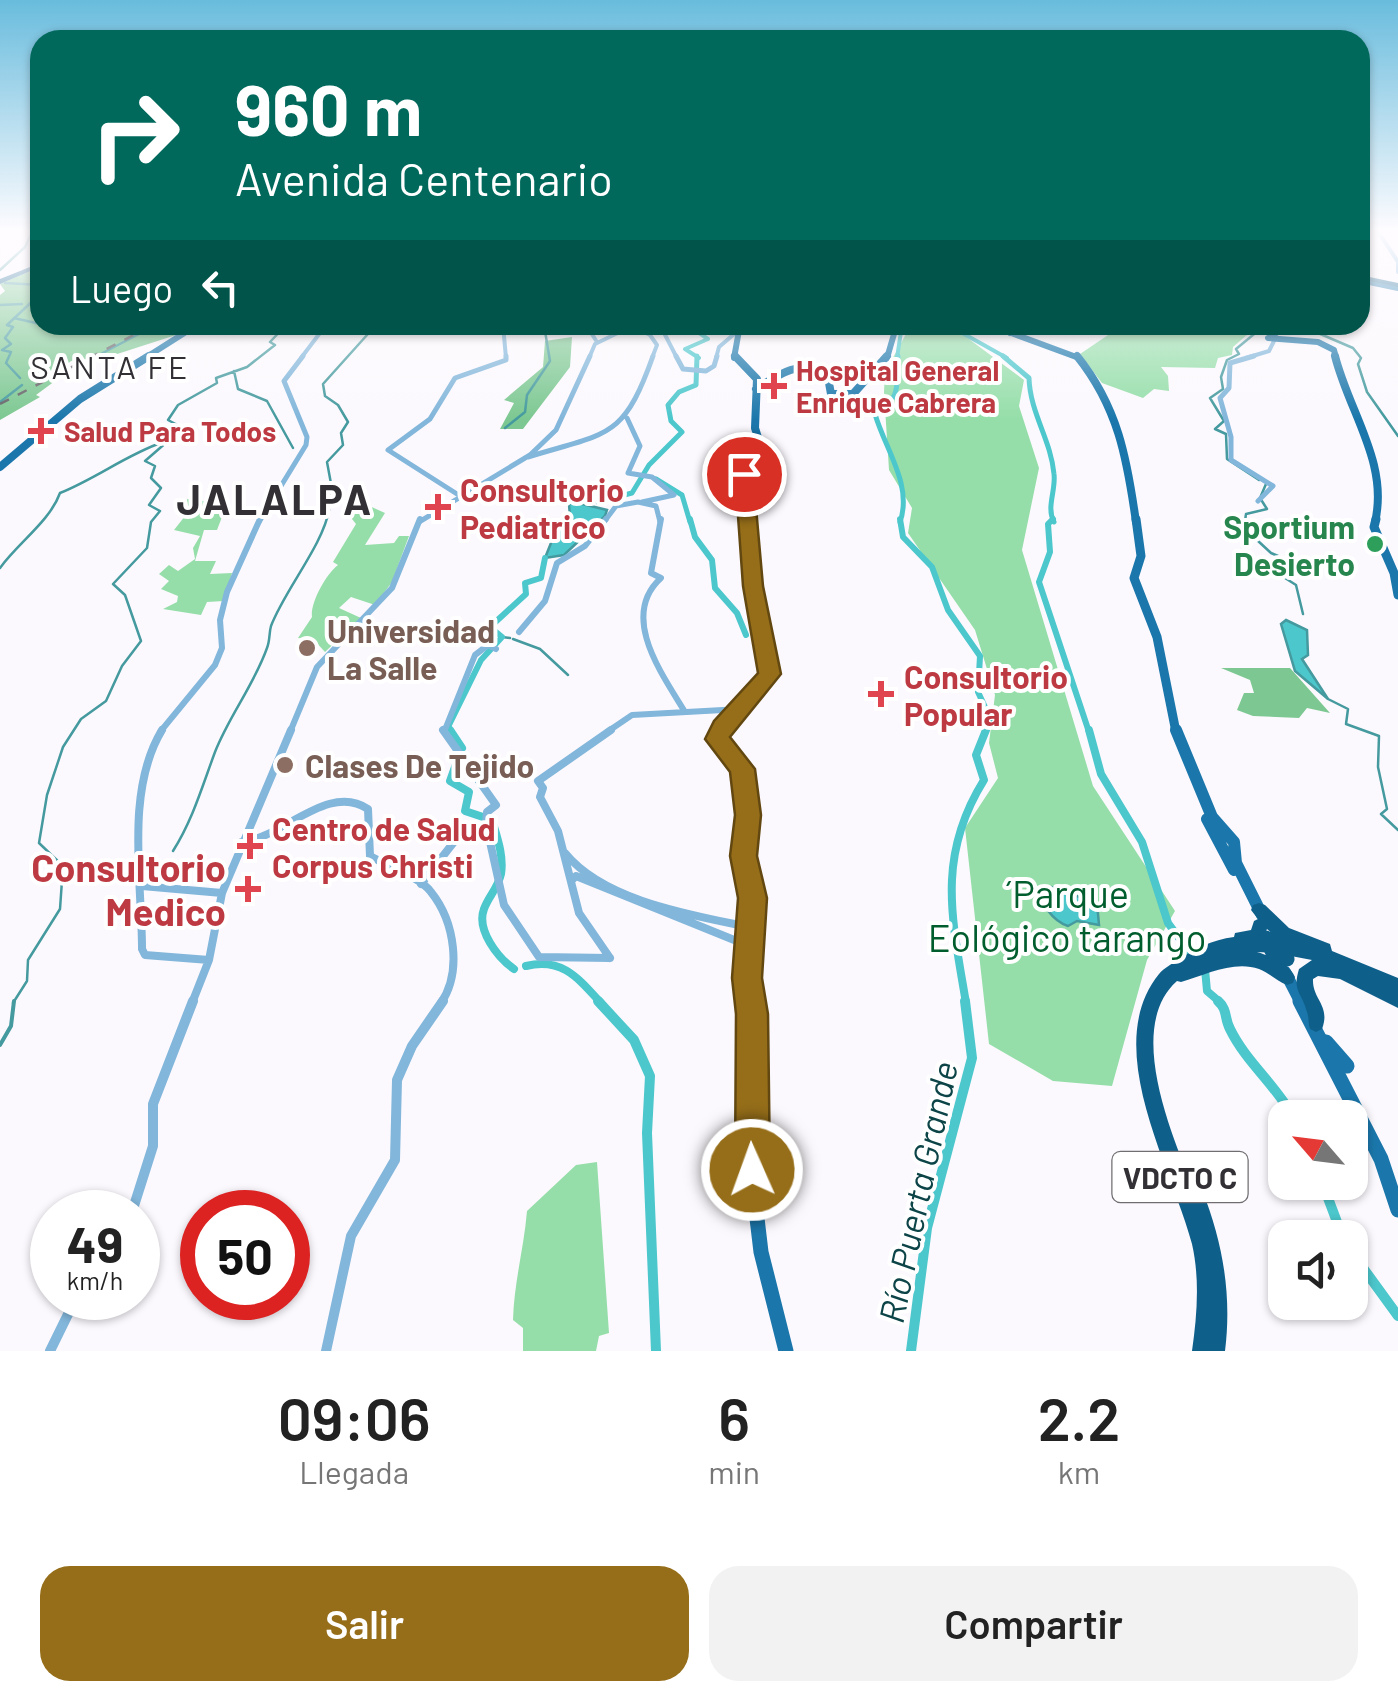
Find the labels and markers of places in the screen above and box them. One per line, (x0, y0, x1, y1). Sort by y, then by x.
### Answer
place label: Hospital General Enrique Cabrera (796, 353, 999, 419)
marker: Hospital General Enrique Cabrera (761, 373, 787, 399)
place label: Salud Para Todos (64, 414, 276, 448)
marker: Salud Para Todos (28, 418, 54, 444)
pin (702, 432, 787, 517)
place label: Consultorio Pediatrico (460, 470, 624, 545)
marker: Consultorio Pediatrico (425, 494, 451, 520)
place label: Sportium Desierto (1223, 507, 1355, 582)
marker: Sportium Desierto (1364, 533, 1386, 555)
place label: Universidad La Salle (327, 611, 495, 686)
marker: Universidad La Salle (296, 637, 318, 659)
place label: Consultorio Popular (904, 657, 1068, 732)
marker: Consultorio Popular (868, 681, 894, 707)
place label: Clases De Tejido (305, 746, 534, 784)
marker: Clases De Tejido (274, 754, 296, 776)
place label: Centro de Salud Corpus Christi (272, 809, 496, 884)
marker: Centro de Salud Corpus Christi (237, 833, 263, 859)
place label: Consultorio Medico (31, 844, 226, 934)
marker: Consultorio Medico (235, 876, 261, 902)

